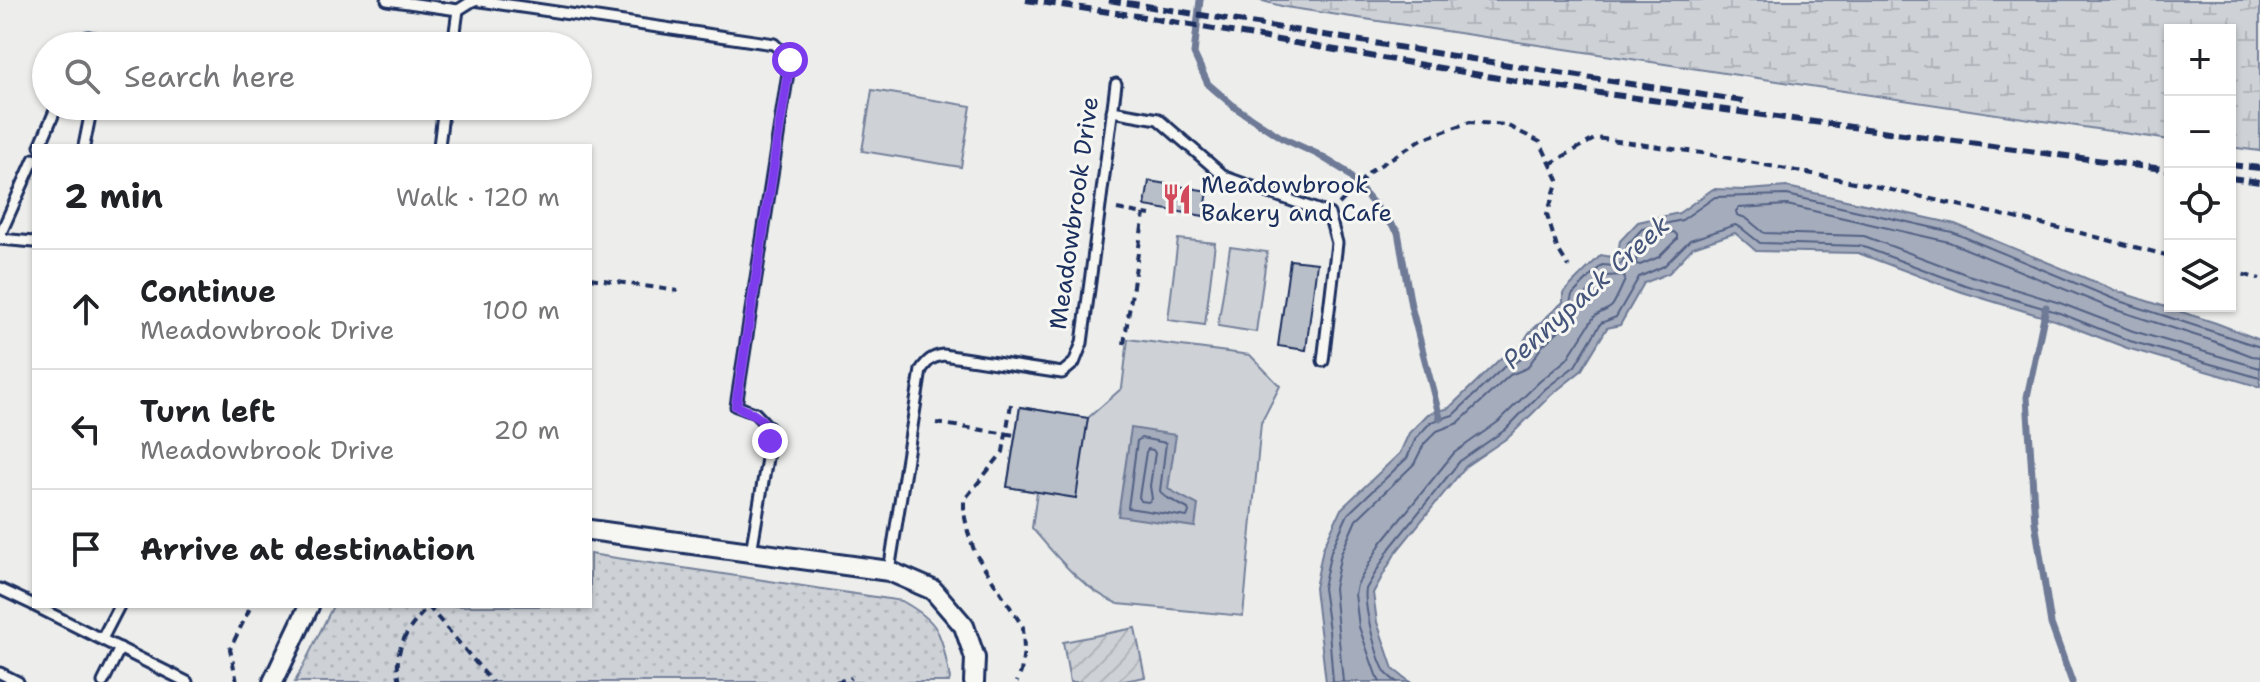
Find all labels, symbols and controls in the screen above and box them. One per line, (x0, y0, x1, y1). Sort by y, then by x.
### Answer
map controls (2164, 24, 2236, 312)
button: + (2164, 24, 2236, 96)
search box (32, 32, 592, 120)
route start (772, 42, 808, 78)
icon: search (60, 54, 104, 98)
text: Search here (124, 56, 295, 97)
street label: Meadowbrook Drive (1042, 94, 1106, 332)
button: − (2164, 96, 2236, 168)
button: locate (2164, 168, 2236, 240)
place label: Meadowbrook Bakery and Cafe (1201, 169, 1392, 229)
text: 2 min (64, 173, 163, 219)
text: Walk · 120 m (396, 179, 560, 214)
restaurant icon: Meadowbrook Bakery and Cafe (1160, 182, 1194, 216)
water label: Pennypack Creek (1494, 207, 1677, 376)
button: layers (2164, 240, 2236, 312)
text: Continue (140, 271, 276, 312)
icon: ahead (64, 287, 108, 331)
text: 100 m (482, 292, 560, 327)
text: Meadowbrook Drive (140, 312, 394, 347)
text: Turn left (140, 391, 275, 432)
icon: left (64, 407, 108, 451)
text: 20 m (493, 412, 560, 447)
route end (752, 423, 788, 459)
text: Meadowbrook Drive (140, 432, 394, 467)
icon: arrive (64, 527, 108, 571)
text: Arrive at destination (140, 529, 475, 570)

